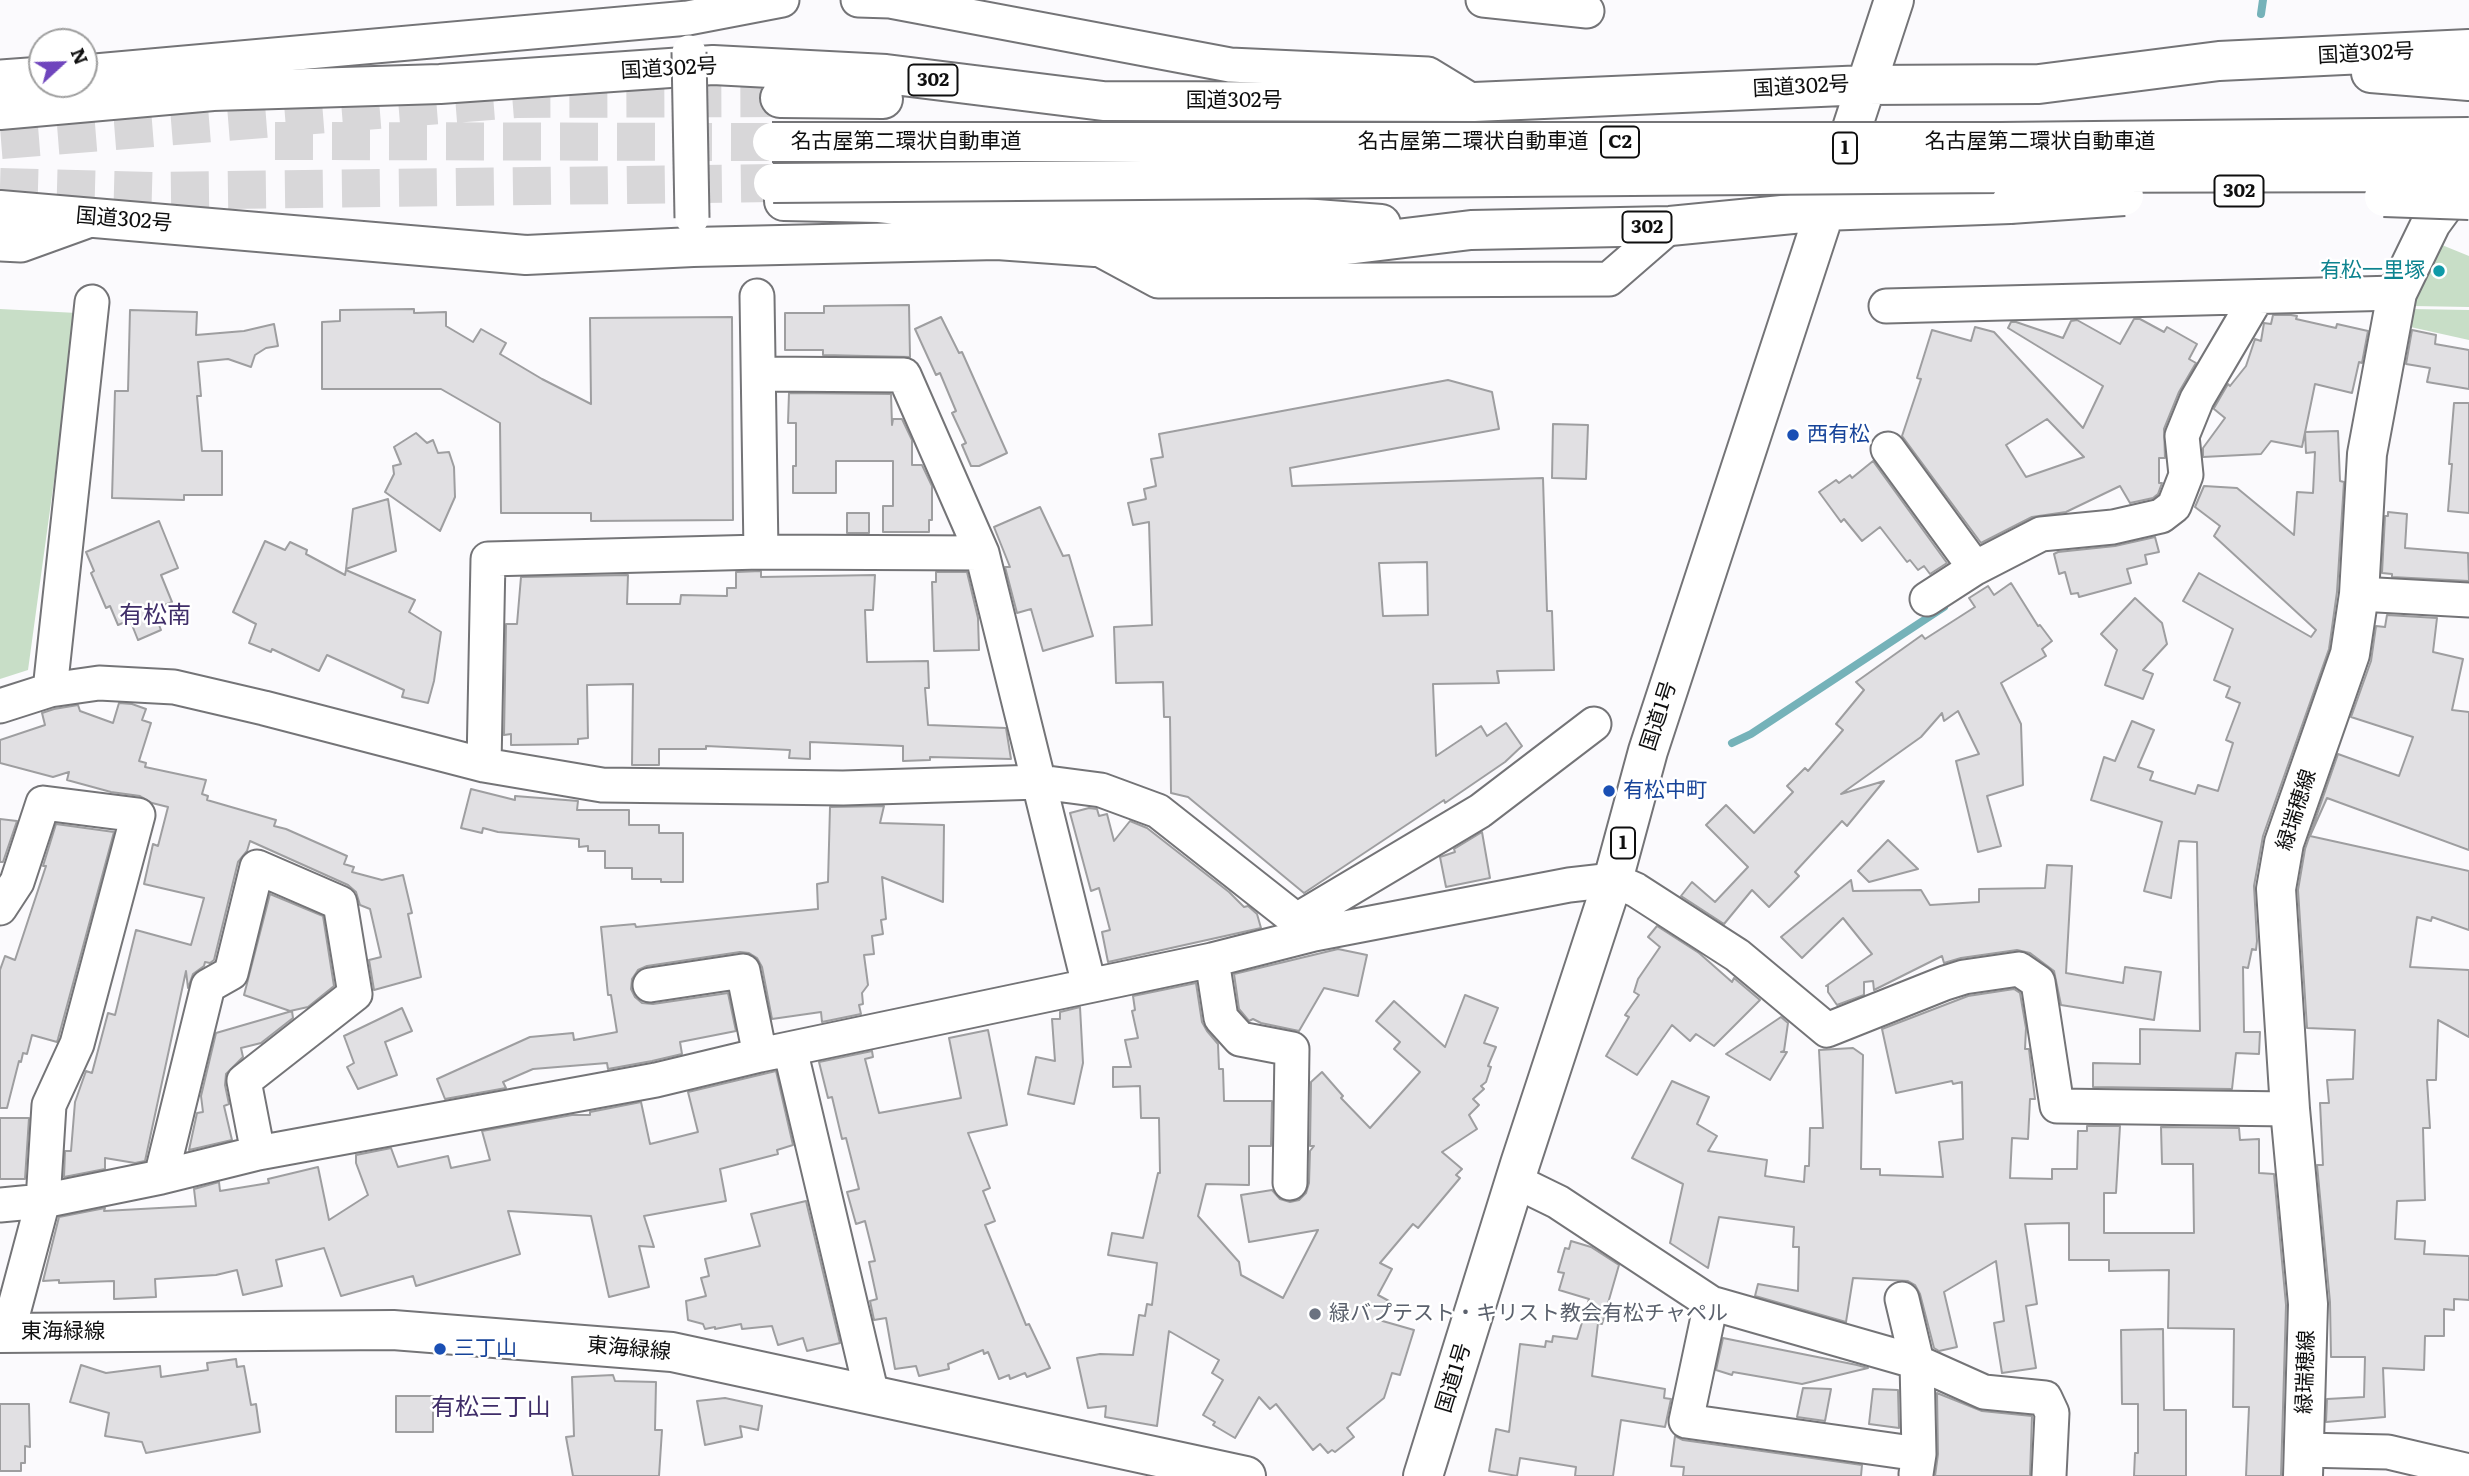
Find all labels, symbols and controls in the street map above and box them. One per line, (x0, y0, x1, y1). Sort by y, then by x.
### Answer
north arrow (28, 28, 98, 98)
street label: 国道302号 (2317, 39, 2415, 69)
text: N (65, 43, 97, 69)
street label: 国道302号 (620, 54, 718, 84)
road number: 302 (908, 64, 958, 96)
street label: 国道302号 (1752, 72, 1850, 102)
street label: 国道302号 (1186, 88, 1282, 114)
road number: C2 (1601, 126, 1639, 158)
street label: 名古屋第二環状自動車道 (791, 129, 1021, 155)
street label: 名古屋第二環状自動車道 (1358, 129, 1588, 155)
street label: 名古屋第二環状自動車道 (1925, 129, 2155, 155)
road number: 1 (1833, 132, 1857, 164)
road number: 302 (2214, 176, 2264, 206)
street label: 国道302号 (75, 203, 173, 237)
road number: 302 (1622, 212, 1672, 243)
place label: 有松一里塚 (2320, 258, 2425, 284)
marker: 有松一里塚 (2431, 263, 2447, 279)
place label: 西有松 (1807, 422, 1870, 448)
marker: 西有松 (1785, 427, 1801, 443)
district label: 有松南 (119, 602, 191, 630)
street label: 国道1号 (1636, 678, 1682, 754)
street label: 緑瑞穂線 (2272, 766, 2322, 854)
place label: 有松中町 (1623, 778, 1707, 804)
marker: 有松中町 (1601, 783, 1617, 799)
road number: 1 (1611, 828, 1635, 858)
place label: 緑バプテスト・キリスト教会有松チャペル (1329, 1301, 1728, 1327)
marker: 緑バプテスト・キリスト教会有松チャペル (1307, 1306, 1323, 1322)
street label: 東海緑線 (21, 1319, 105, 1345)
street label: 緑瑞穂線 (2292, 1330, 2320, 1414)
street label: 東海緑線 (586, 1333, 672, 1365)
place label: 三丁山 (454, 1336, 517, 1362)
street label: 国道1号 (1431, 1340, 1477, 1416)
marker: 三丁山 (432, 1341, 448, 1357)
district label: 有松三丁山 (431, 1394, 551, 1422)

